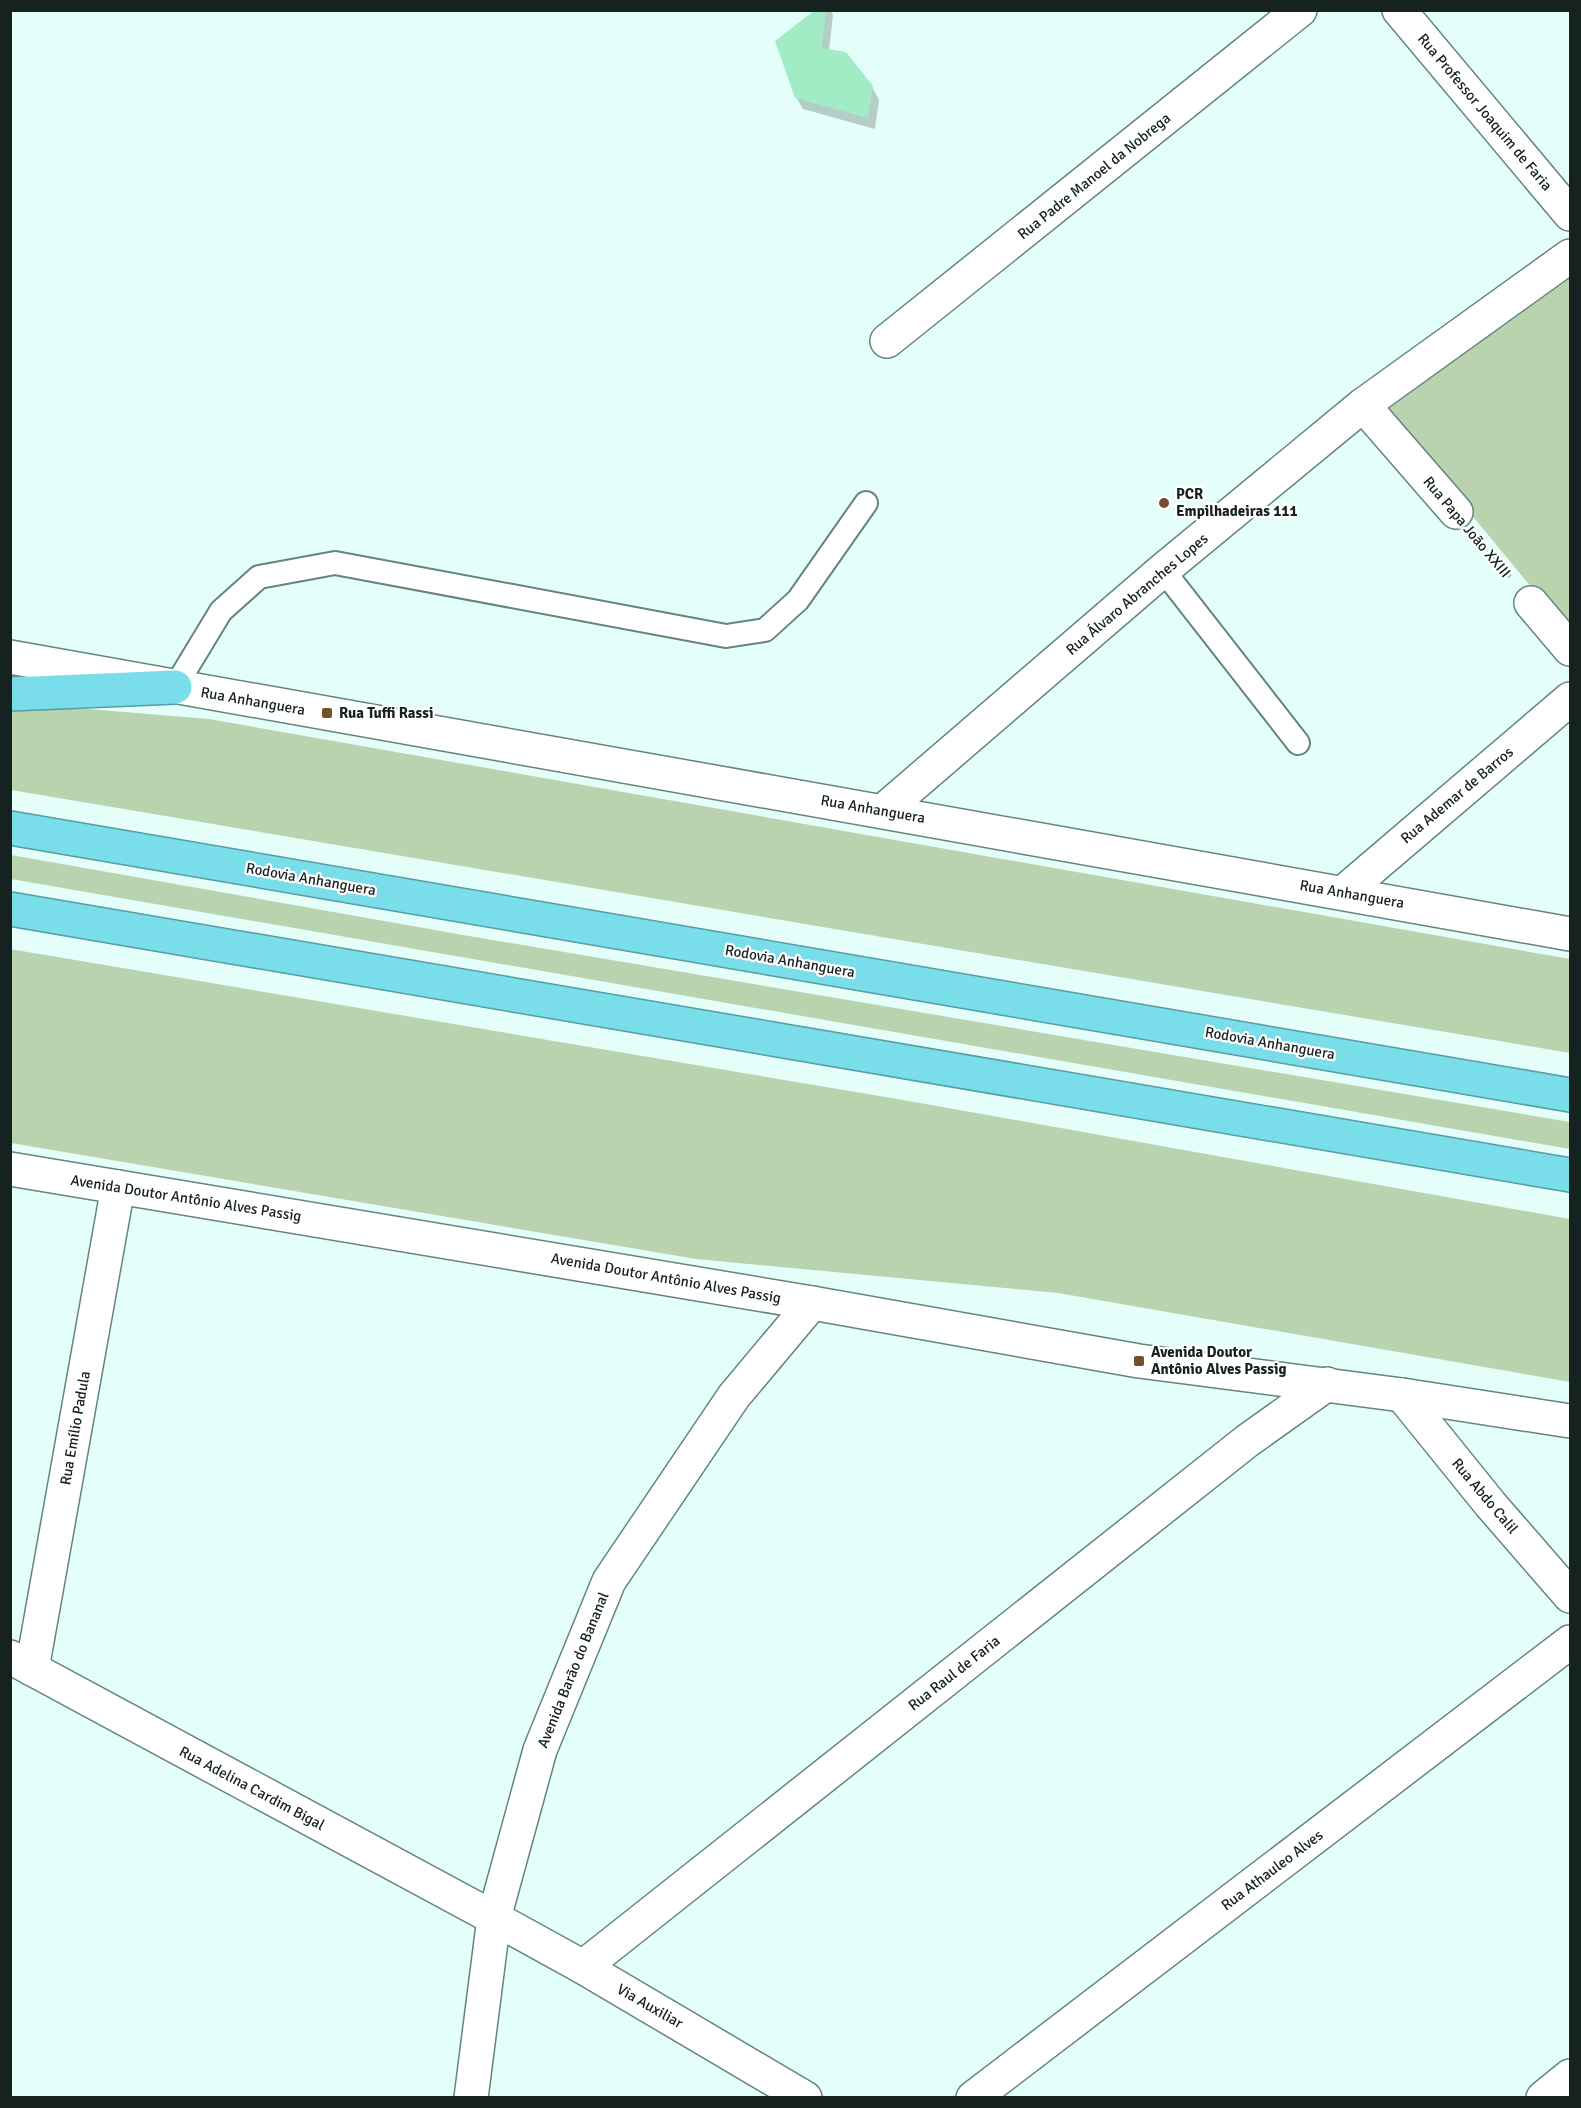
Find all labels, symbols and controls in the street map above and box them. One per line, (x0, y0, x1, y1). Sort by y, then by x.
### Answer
street label: Rua Professor Joaquim de Faria (1414, 30, 1556, 194)
street label: Rua Padre Manoel da Nobrega (1014, 109, 1174, 243)
street label: Rua Papa João XXIII (1419, 473, 1515, 581)
place label: PCR Empilhadeiras 111 (1176, 485, 1297, 520)
marker: PCR Empilhadeiras 111 (1157, 496, 1171, 510)
street label: Rua Álvaro Abranches Lopes (1062, 528, 1212, 659)
street label: Rua Anhanguera (199, 683, 307, 719)
place label: Rua Tuffi Rassi (339, 704, 433, 722)
marker: Rua Tuffi Rassi (320, 706, 334, 720)
street label: Rua Ademar de Barros (1397, 742, 1517, 847)
street label: Rua Anhanguera (819, 791, 927, 827)
street label: Rodovia Anhanguera (245, 859, 377, 899)
street label: Rua Anhanguera (1298, 876, 1406, 912)
street label: Rodovia Anhanguera (724, 941, 856, 981)
street label: Rodovia Anhanguera (1204, 1023, 1336, 1063)
street label: Avenida Doutor Antônio Alves Passig (69, 1171, 303, 1225)
street label: Avenida Doutor Antônio Alves Passig (549, 1249, 783, 1307)
place label: Avenida Doutor Antônio Alves Passig (1151, 1343, 1286, 1378)
marker: Avenida Doutor Antônio Alves Passig (1132, 1354, 1146, 1368)
street label: Rua Emílio Padula (56, 1369, 94, 1487)
street label: Rua Abdo Calil (1448, 1454, 1522, 1538)
street label: Avenida Barão do Bananal (533, 1589, 613, 1751)
street label: Rua Raul de Faria (905, 1632, 1003, 1714)
street label: Rua Adelina Cardim Bigal (176, 1742, 328, 1834)
street label: Rua Athauleo Alves (1218, 1826, 1327, 1914)
street label: Via Auxiliar (614, 1980, 687, 2032)

